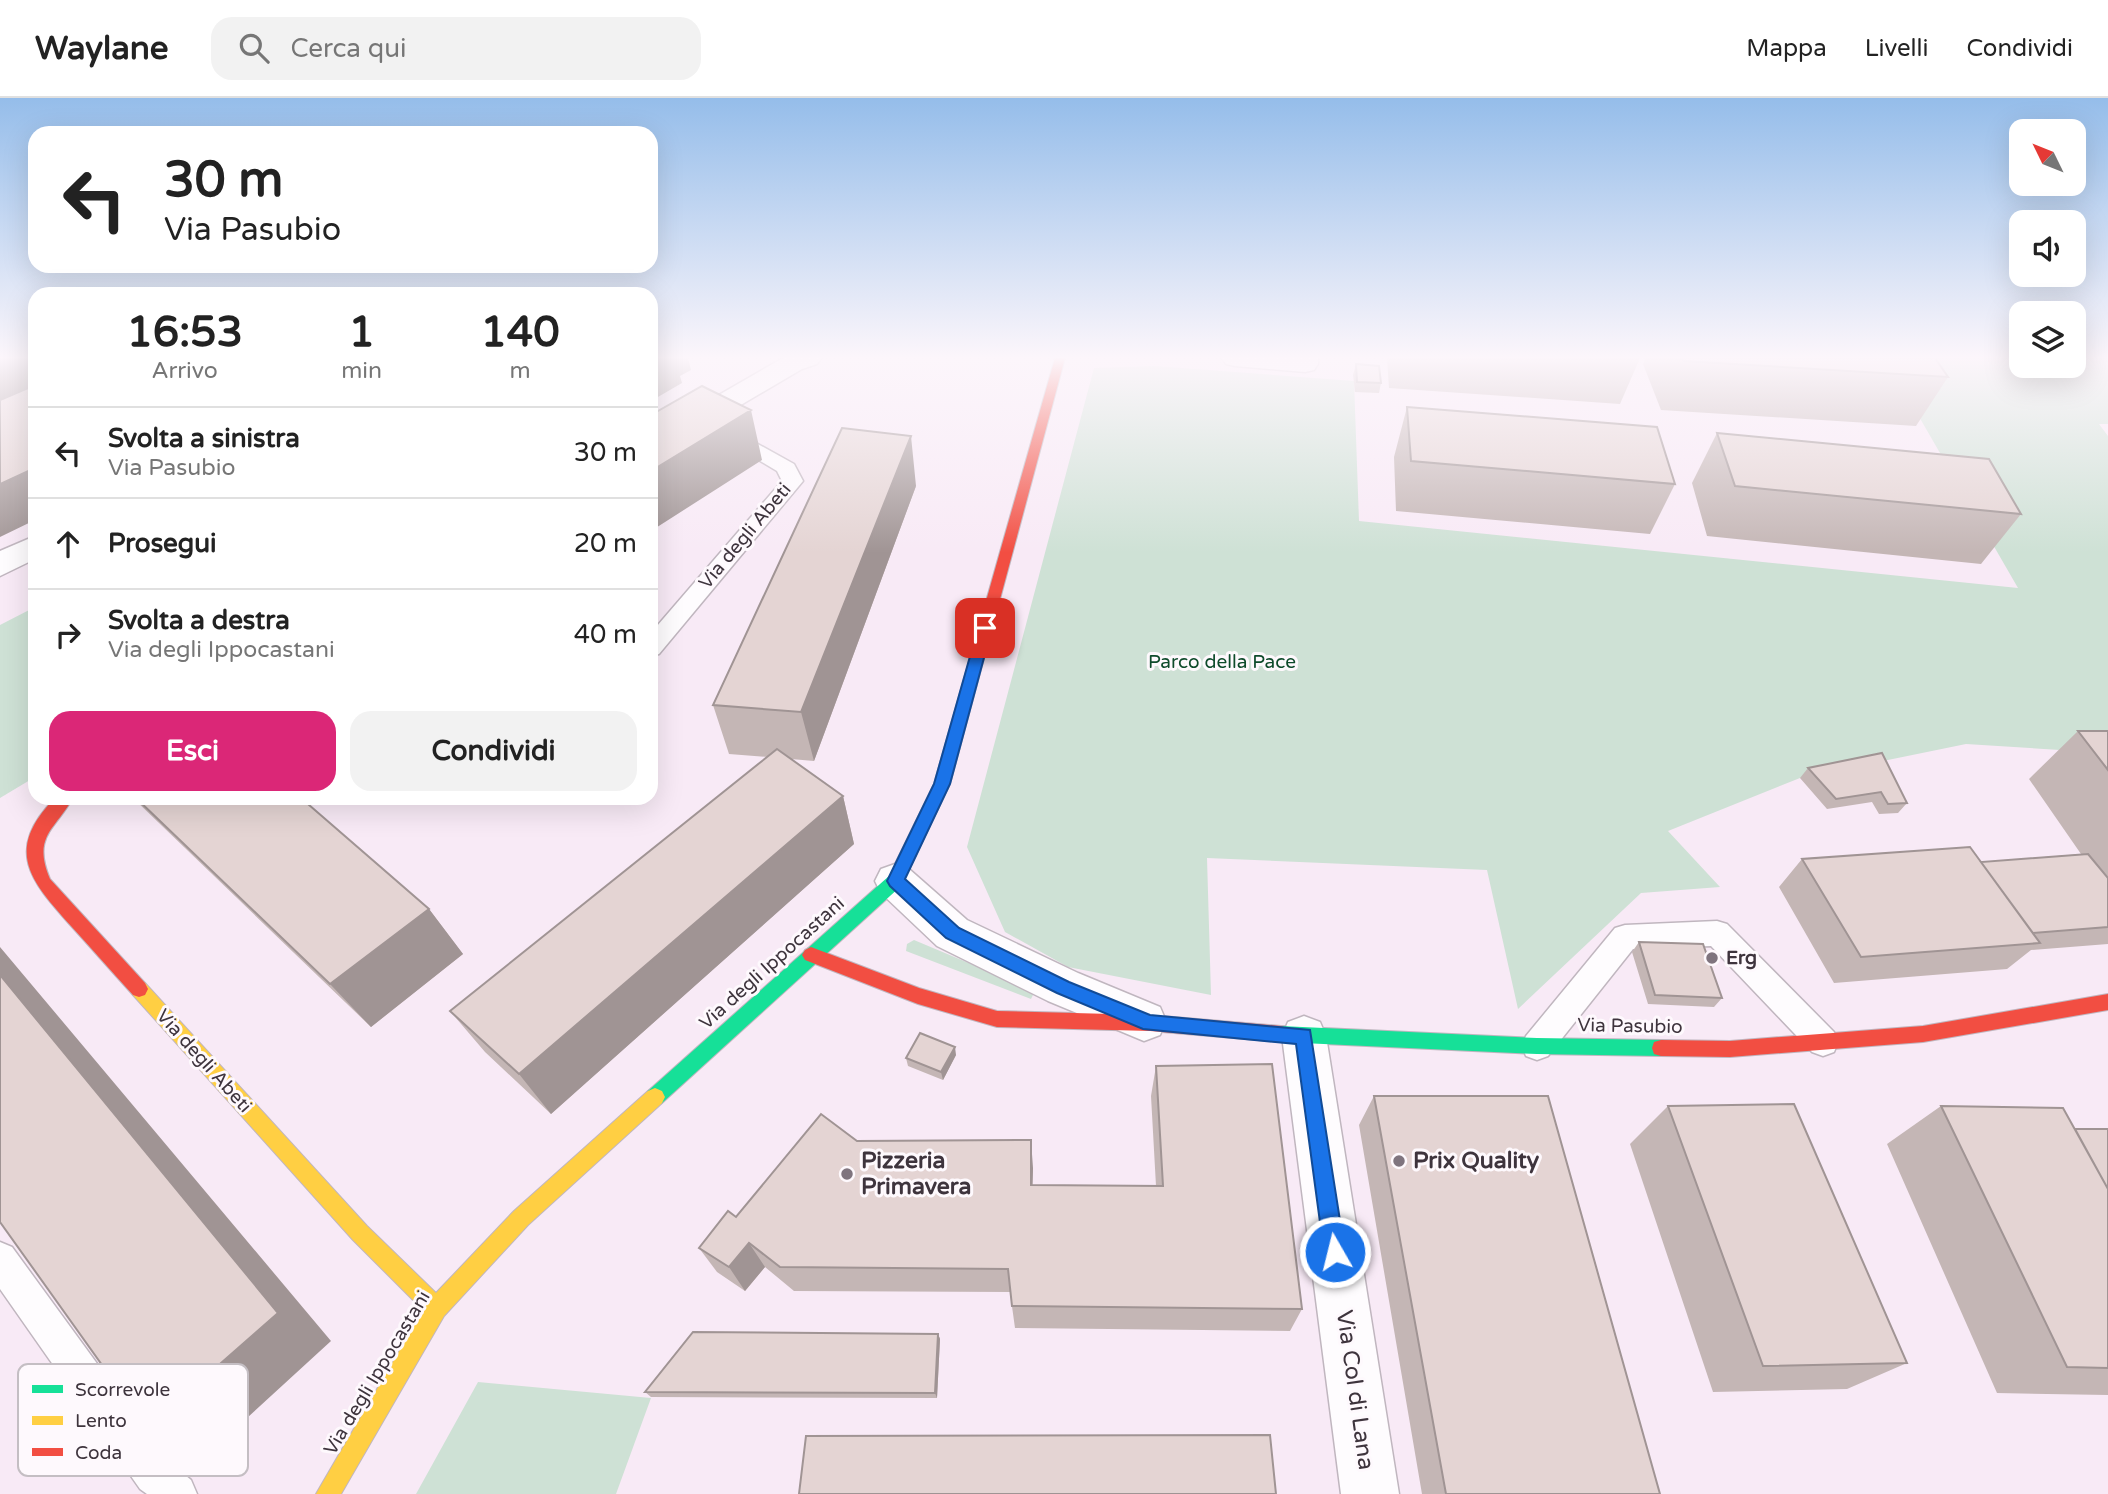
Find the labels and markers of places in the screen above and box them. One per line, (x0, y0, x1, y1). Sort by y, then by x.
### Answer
pin (955, 598, 1015, 658)
place label: Erg (1726, 947, 1757, 970)
marker: Erg (1704, 950, 1720, 966)
place label: Pizzeria Primavera (861, 1147, 971, 1201)
place label: Prix Quality (1413, 1147, 1540, 1175)
marker: Prix Quality (1391, 1153, 1407, 1169)
marker: Pizzeria Primavera (839, 1166, 855, 1182)

